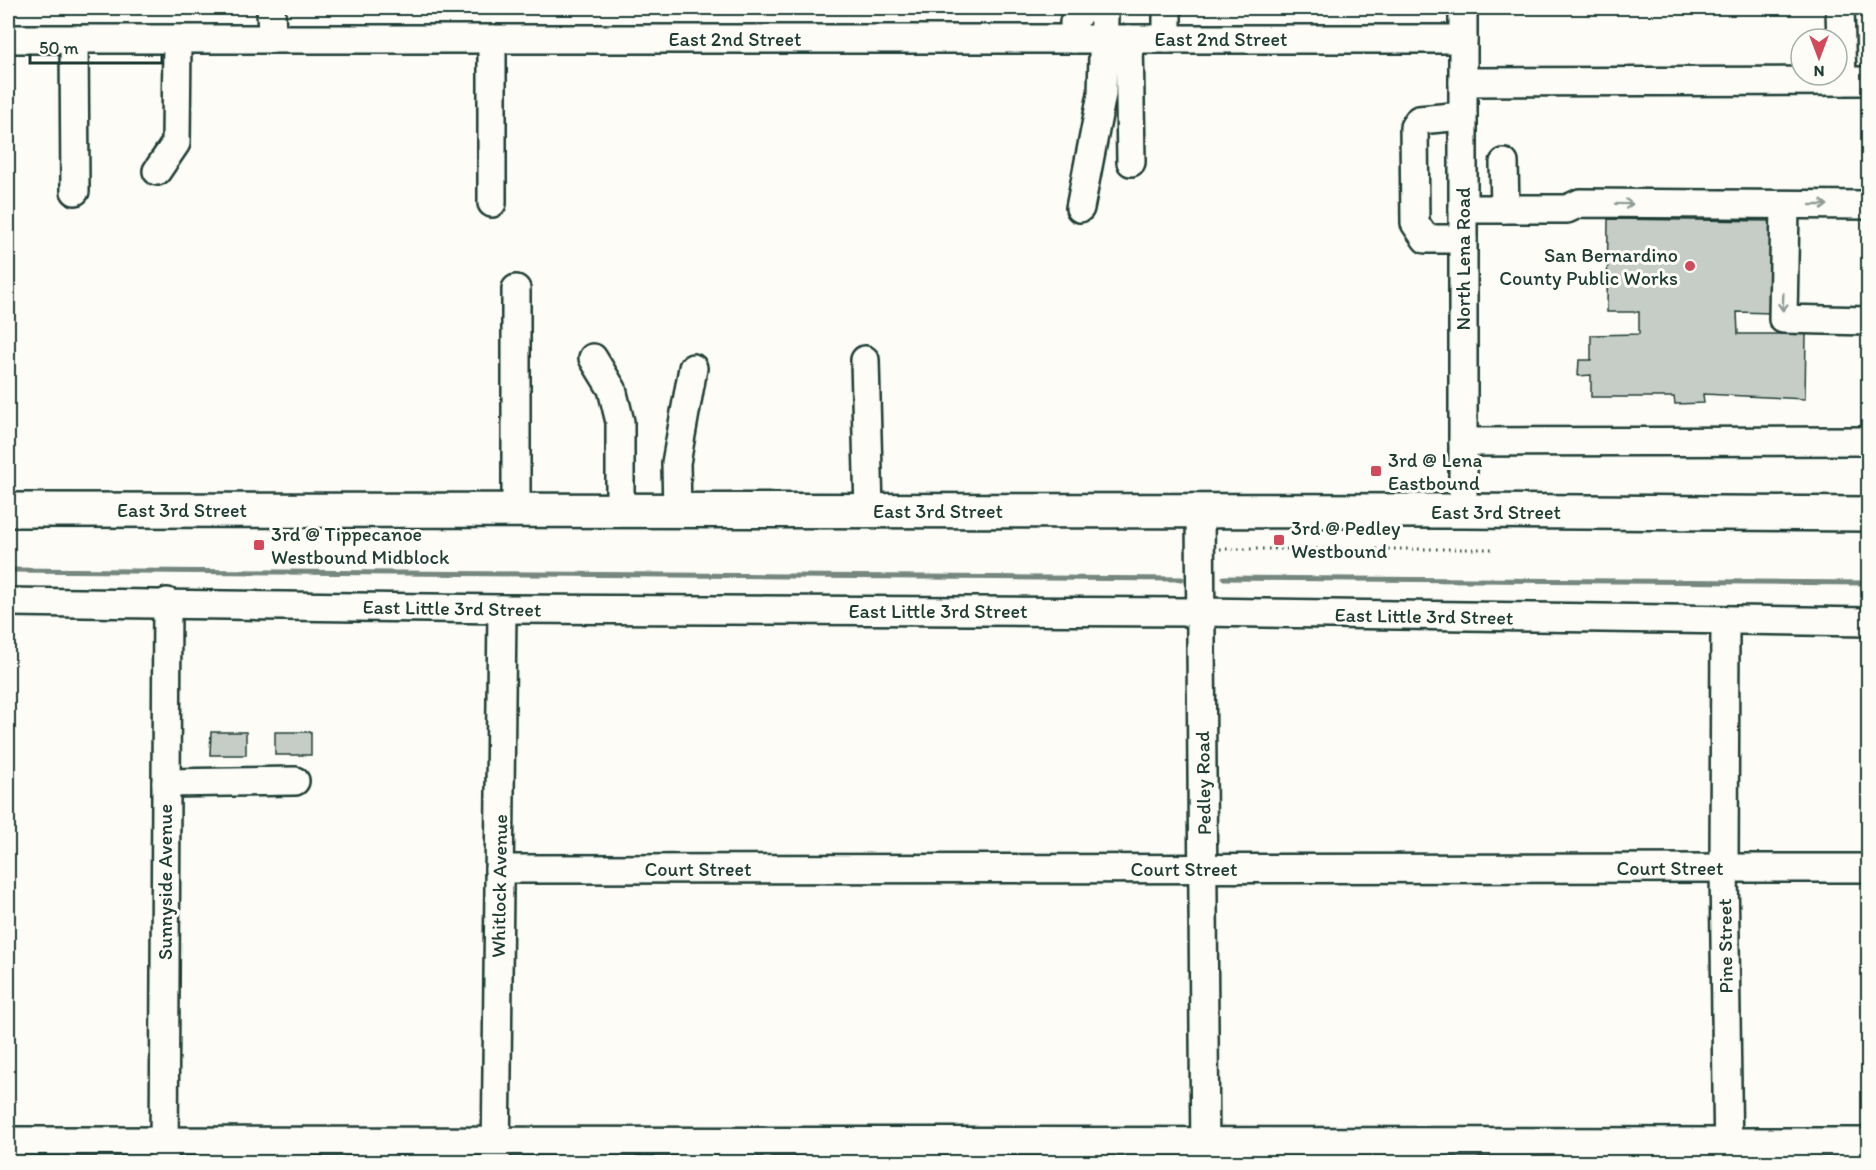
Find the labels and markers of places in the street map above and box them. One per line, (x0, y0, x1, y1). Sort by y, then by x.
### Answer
place label: San Bernardino County Public Works (1499, 243, 1678, 290)
marker: San Bernardino County Public Works (1683, 259, 1697, 273)
place label: 3rd @ Lena Eastbound (1388, 448, 1483, 495)
marker: 3rd @ Lena Eastbound (1369, 464, 1383, 478)
place label: 3rd @ Pedley Westbound (1291, 516, 1401, 563)
place label: 3rd @ Tippecanoe Westbound Midblock (271, 522, 450, 569)
marker: 3rd @ Pedley Westbound (1272, 533, 1286, 547)
marker: 3rd @ Tippecanoe Westbound Midblock (252, 538, 266, 552)

